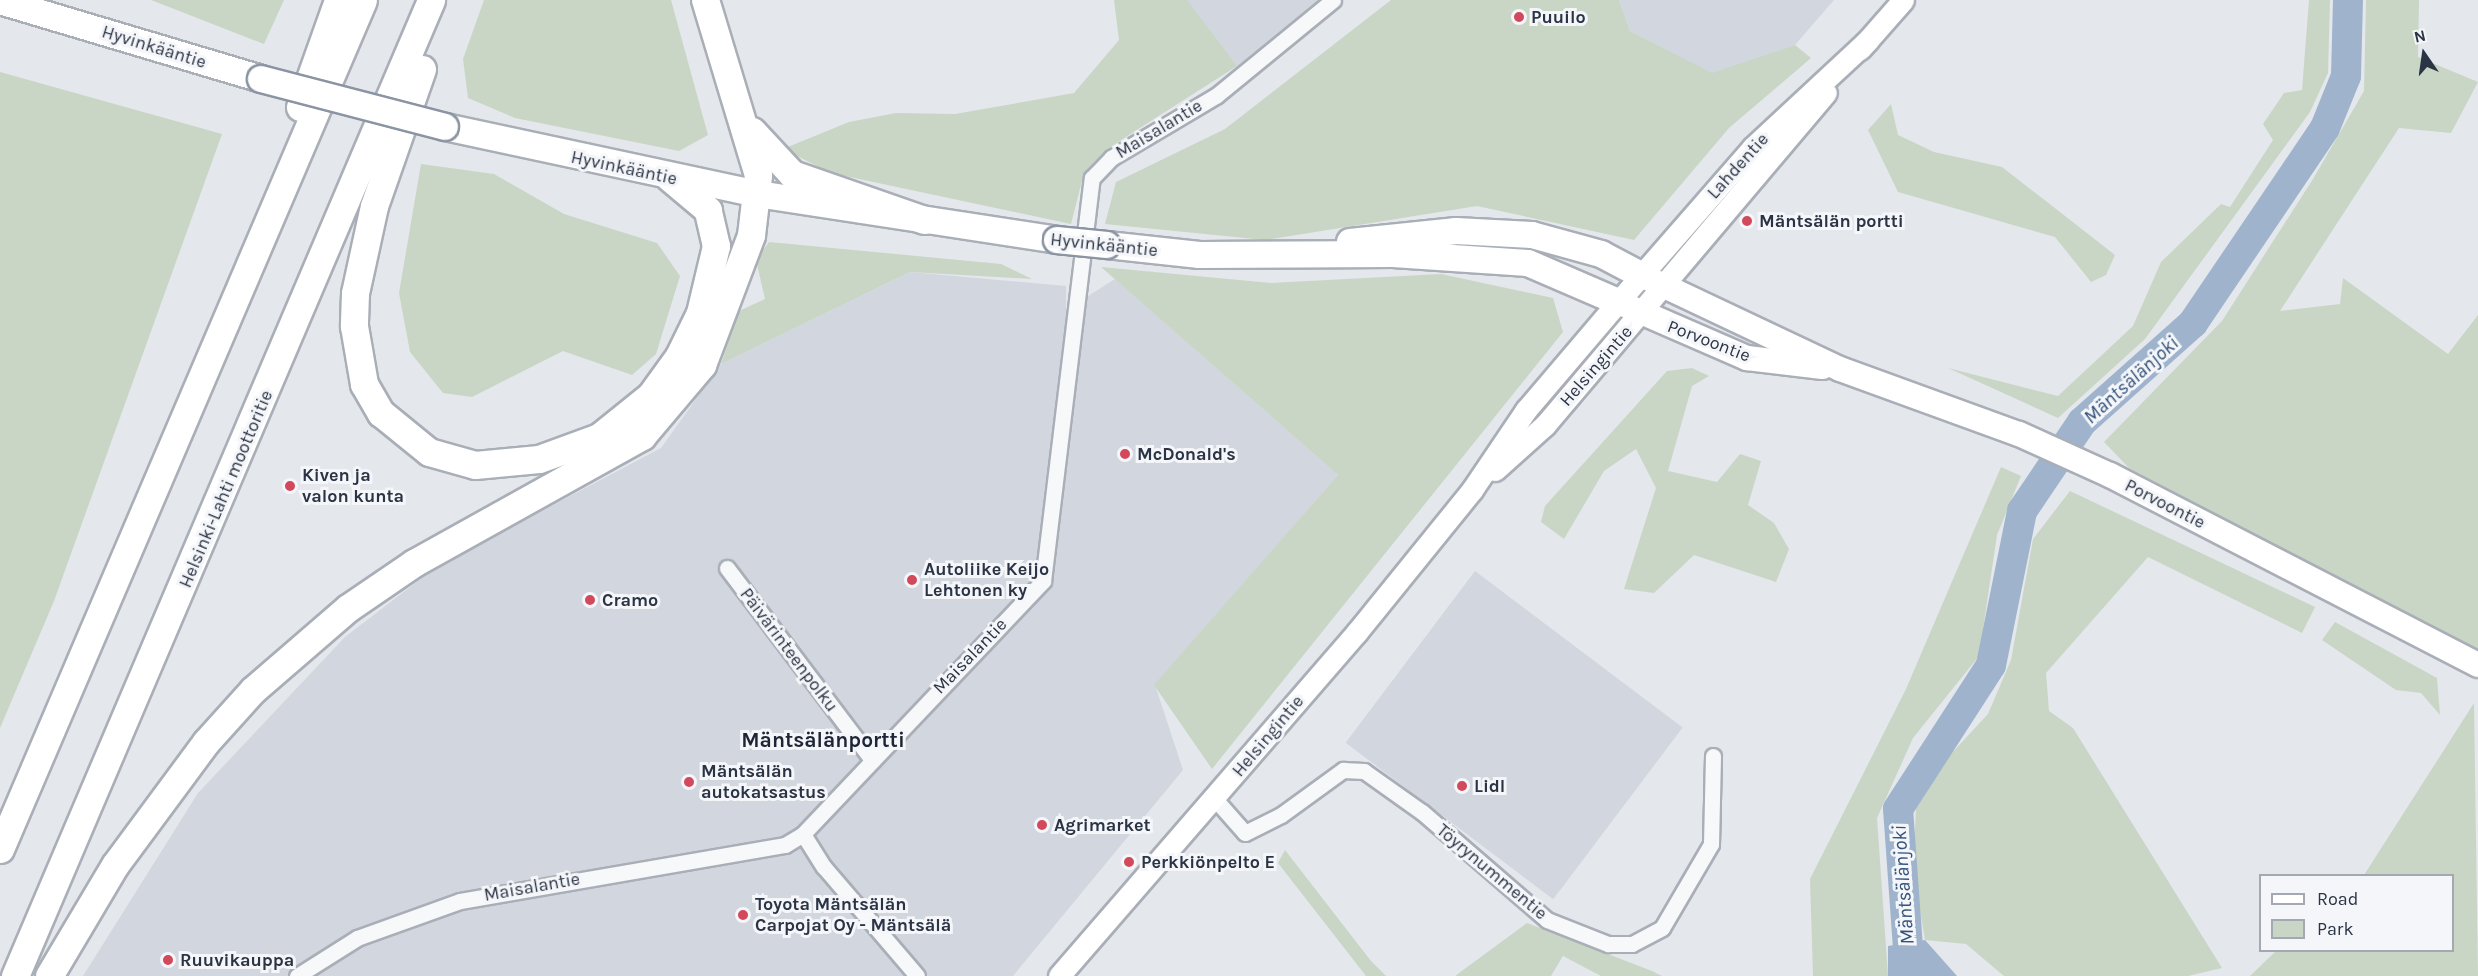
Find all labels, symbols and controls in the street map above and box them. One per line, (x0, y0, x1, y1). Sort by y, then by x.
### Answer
place label: Puuilo (1531, 6, 1586, 28)
marker: Puuilo (1512, 10, 1526, 24)
street label: Hyvinkääntie (99, 21, 209, 73)
north arrow (2394, 24, 2454, 84)
text: N (2412, 25, 2428, 47)
street label: Maisalantie (1112, 95, 1206, 163)
street label: Lahdentie (1703, 129, 1773, 203)
street label: Hyvinkääntie (569, 146, 679, 190)
place label: Mäntsälän portti (1759, 210, 1904, 232)
marker: Mäntsälän portti (1740, 214, 1754, 228)
street label: Hyvinkääntie (1049, 229, 1159, 261)
street label: Porvoontie (1664, 315, 1754, 367)
street label: Helsingintie (1555, 321, 1637, 411)
water label: Mäntsälänjoki (2079, 331, 2183, 429)
street label: Helsinki-Lahti moottoritie (175, 387, 277, 591)
place label: McDonald's (1137, 443, 1236, 465)
marker: McDonald's (1118, 447, 1132, 461)
place label: Kiven ja valon kunta (302, 465, 404, 508)
street label: Porvoontie (2121, 475, 2209, 533)
marker: Kiven ja valon kunta (283, 479, 297, 493)
place label: Autoliike Keijo Lehtonen ky (924, 559, 1049, 602)
marker: Autoliike Keijo Lehtonen ky (905, 573, 919, 587)
street label: Päivärinteenpolku (735, 584, 843, 716)
place label: Cramo (602, 589, 658, 611)
marker: Cramo (583, 593, 597, 607)
street label: Maisalantie (929, 614, 1011, 698)
street label: Helsingintie (1228, 691, 1308, 781)
district label: Mäntsälänportti (741, 727, 905, 753)
place label: Mäntsälän autokatsastus (701, 761, 826, 804)
marker: Mäntsälän autokatsastus (682, 775, 696, 789)
place label: Lidl (1474, 775, 1505, 797)
marker: Lidl (1455, 779, 1469, 793)
place label: Agrimarket (1054, 814, 1151, 836)
marker: Agrimarket (1035, 818, 1049, 832)
street label: Töyrynummentie (1432, 819, 1552, 925)
water label: Mäntsälänjoki (1887, 825, 1919, 945)
place label: Perkkiönpelto E (1141, 851, 1275, 873)
marker: Perkkiönpelto E (1122, 855, 1136, 869)
street label: Maisalantie (482, 868, 582, 906)
legend (2259, 874, 2454, 952)
text: Road (2317, 888, 2358, 910)
place label: Toyota Mäntsälän Carpojat Oy - Mäntsälä (755, 894, 951, 936)
marker: Toyota Mäntsälän Carpojat Oy - Mäntsälä (736, 908, 750, 922)
text: Park (2317, 918, 2354, 940)
place label: Ruuvikauppa (180, 949, 294, 971)
marker: Ruuvikauppa (161, 953, 175, 967)

